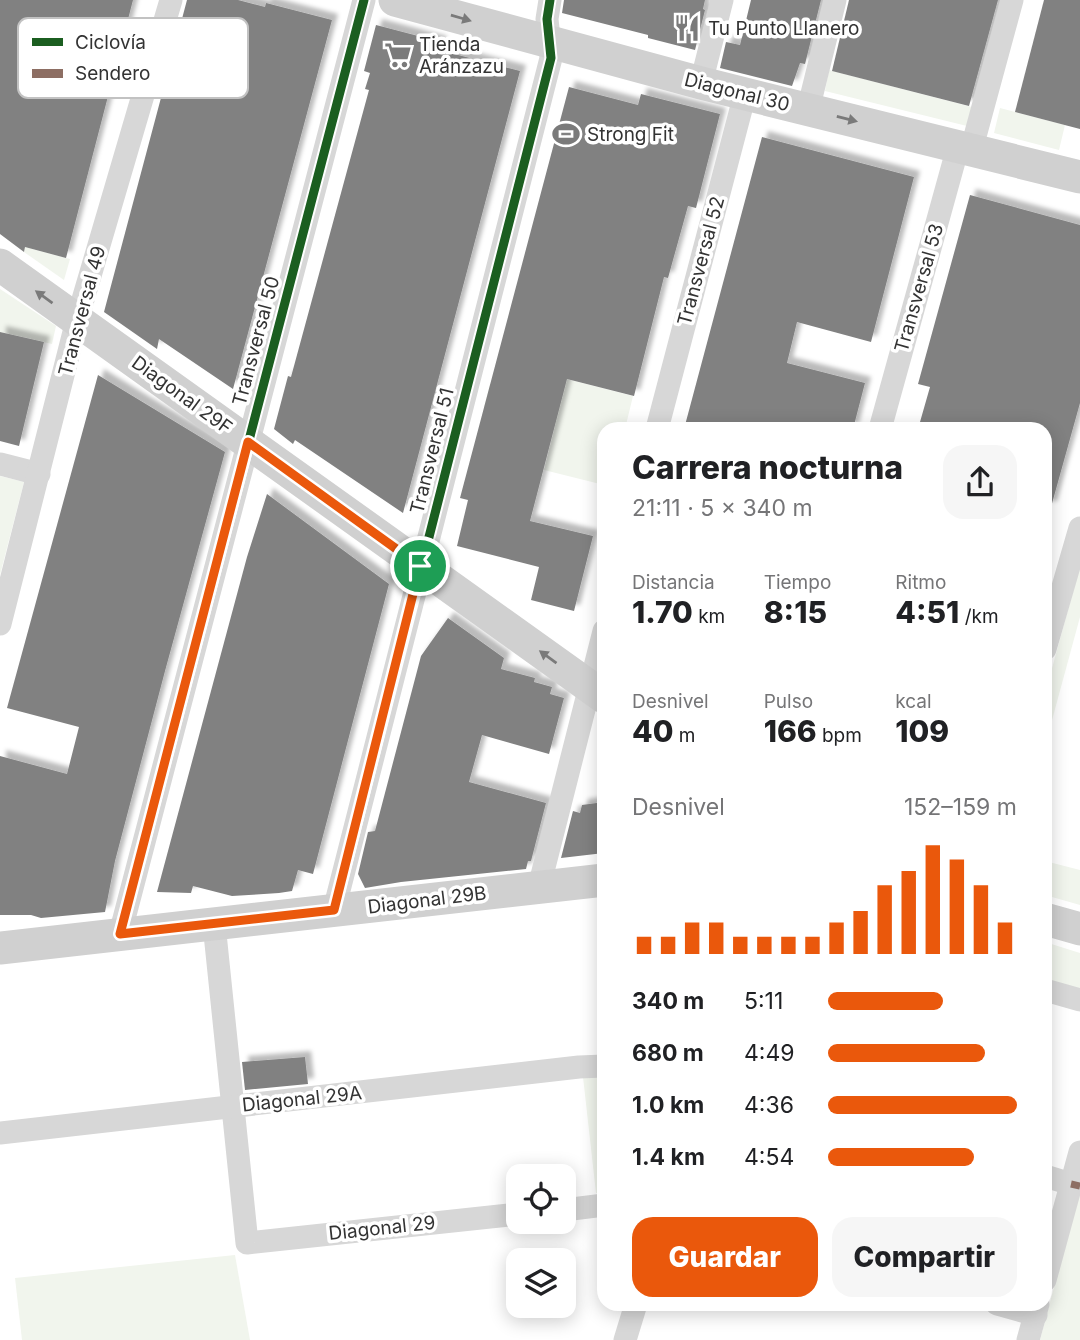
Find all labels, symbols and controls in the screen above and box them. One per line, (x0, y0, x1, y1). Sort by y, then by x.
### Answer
restaurant icon: Tu Punto Llanero (672, 13, 702, 43)
one-way arrow (451, 14, 472, 24)
place label: Tu Punto Llanero (708, 17, 859, 40)
legend (18, 18, 248, 98)
text: Ciclovía (75, 31, 146, 54)
place label: Tienda Aránzazu (419, 33, 504, 78)
supermarket icon: Tienda Aránzazu (383, 40, 413, 70)
text: Sendero (75, 62, 150, 85)
street label: Diagonal 30 (682, 68, 792, 116)
one-way arrow (836, 114, 858, 125)
sports icon: Strong Fit (551, 119, 581, 149)
place label: Strong Fit (587, 123, 674, 146)
street label: Transversal 52 (673, 194, 729, 328)
street label: Transversal 53 (890, 221, 948, 355)
street label: Transversal 49 (54, 244, 110, 378)
street label: Transversal 50 (228, 274, 284, 408)
one-way arrow (35, 290, 53, 304)
street label: Diagonal 29F (127, 351, 237, 439)
street label: Transversal 51 (405, 386, 459, 516)
button: share (943, 445, 1017, 519)
text: Carrera nocturna (632, 448, 903, 487)
text: 21:11 · 5 × 340 m (632, 494, 813, 522)
pin (390, 536, 450, 596)
icon: arrive (401, 547, 439, 585)
text: Distancia (632, 571, 715, 594)
text: Tiempo (764, 571, 831, 594)
text: Ritmo (895, 571, 946, 594)
text: 1.70 (632, 594, 693, 630)
text: 8:15 (764, 594, 827, 630)
text: 4:51 (895, 594, 959, 630)
text: km (693, 605, 725, 628)
text: /km (959, 605, 999, 628)
one-way arrow (539, 650, 557, 664)
text: Desnivel (632, 690, 709, 713)
text: Pulso (764, 690, 813, 713)
text: kcal (895, 690, 932, 713)
text: 40 (632, 713, 673, 749)
text: 166 (764, 713, 817, 749)
text: 109 (895, 713, 949, 749)
text: m (673, 724, 695, 747)
text: bpm (817, 724, 862, 747)
text: Desnivel (632, 793, 725, 821)
text: 152–159 m (904, 793, 1017, 821)
street label: Diagonal 29B (366, 881, 488, 919)
text: 340 m (632, 987, 704, 1015)
text: 5:11 (744, 987, 783, 1015)
text: 680 m (632, 1039, 704, 1067)
text: 4:49 (744, 1039, 795, 1067)
street label: Diagonal 29A (241, 1081, 363, 1117)
text: 1.0 km (632, 1091, 704, 1119)
text: 4:36 (744, 1091, 794, 1119)
text: 1.4 km (632, 1143, 705, 1171)
text: 4:54 (744, 1143, 794, 1171)
map controls (506, 1164, 576, 1318)
button: locate (506, 1164, 576, 1234)
street label: Diagonal 29 (327, 1211, 437, 1245)
button: Guardar (632, 1217, 818, 1297)
button: Compartir (832, 1217, 1017, 1297)
button: layers (506, 1248, 576, 1318)

